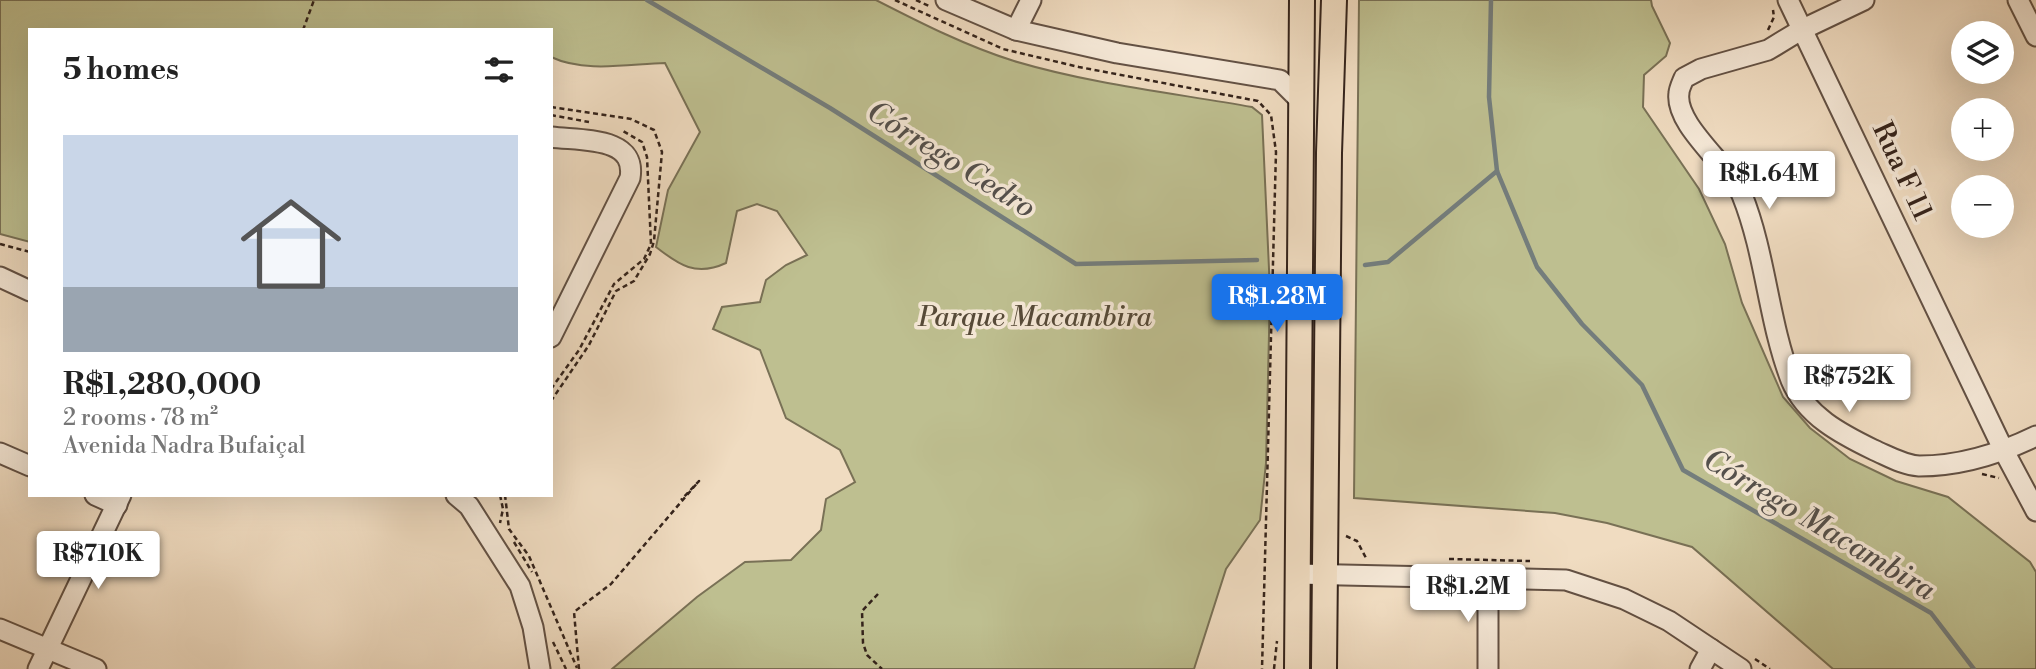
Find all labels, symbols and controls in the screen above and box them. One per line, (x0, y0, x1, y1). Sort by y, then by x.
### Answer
map controls (1951, 21, 2014, 238)
button: layers (1951, 21, 2014, 84)
text: 5 homes (63, 51, 179, 89)
icon: filters (480, 51, 518, 89)
water label: Córrego Cedro (860, 93, 1042, 227)
button: + (1951, 98, 2014, 161)
street label: Rua F 11 (1864, 116, 1940, 226)
pin: R$1.64M (1704, 152, 1834, 211)
text: R$1.64M (1719, 160, 1819, 188)
button: − (1951, 175, 2014, 238)
icon: home (228, 181, 354, 307)
pin: R$1.28M (1212, 274, 1342, 334)
text: R$1.28M (1228, 283, 1326, 311)
park label: Parque Macambira (917, 300, 1152, 335)
pin: R$752K (1792, 354, 1906, 414)
text: R$752K (1804, 363, 1895, 391)
text: R$1,280,000 (63, 366, 261, 404)
text: 2 rooms · 78 m² (63, 404, 218, 432)
text: Avenida Nadra Bufaiçal (63, 432, 306, 460)
water label: Córrego Macambira (1696, 441, 1942, 609)
pin: R$710K (41, 532, 155, 591)
text: R$710K (53, 540, 143, 568)
pin: R$1.2M (1411, 564, 1525, 624)
text: R$1.2M (1426, 573, 1510, 601)

